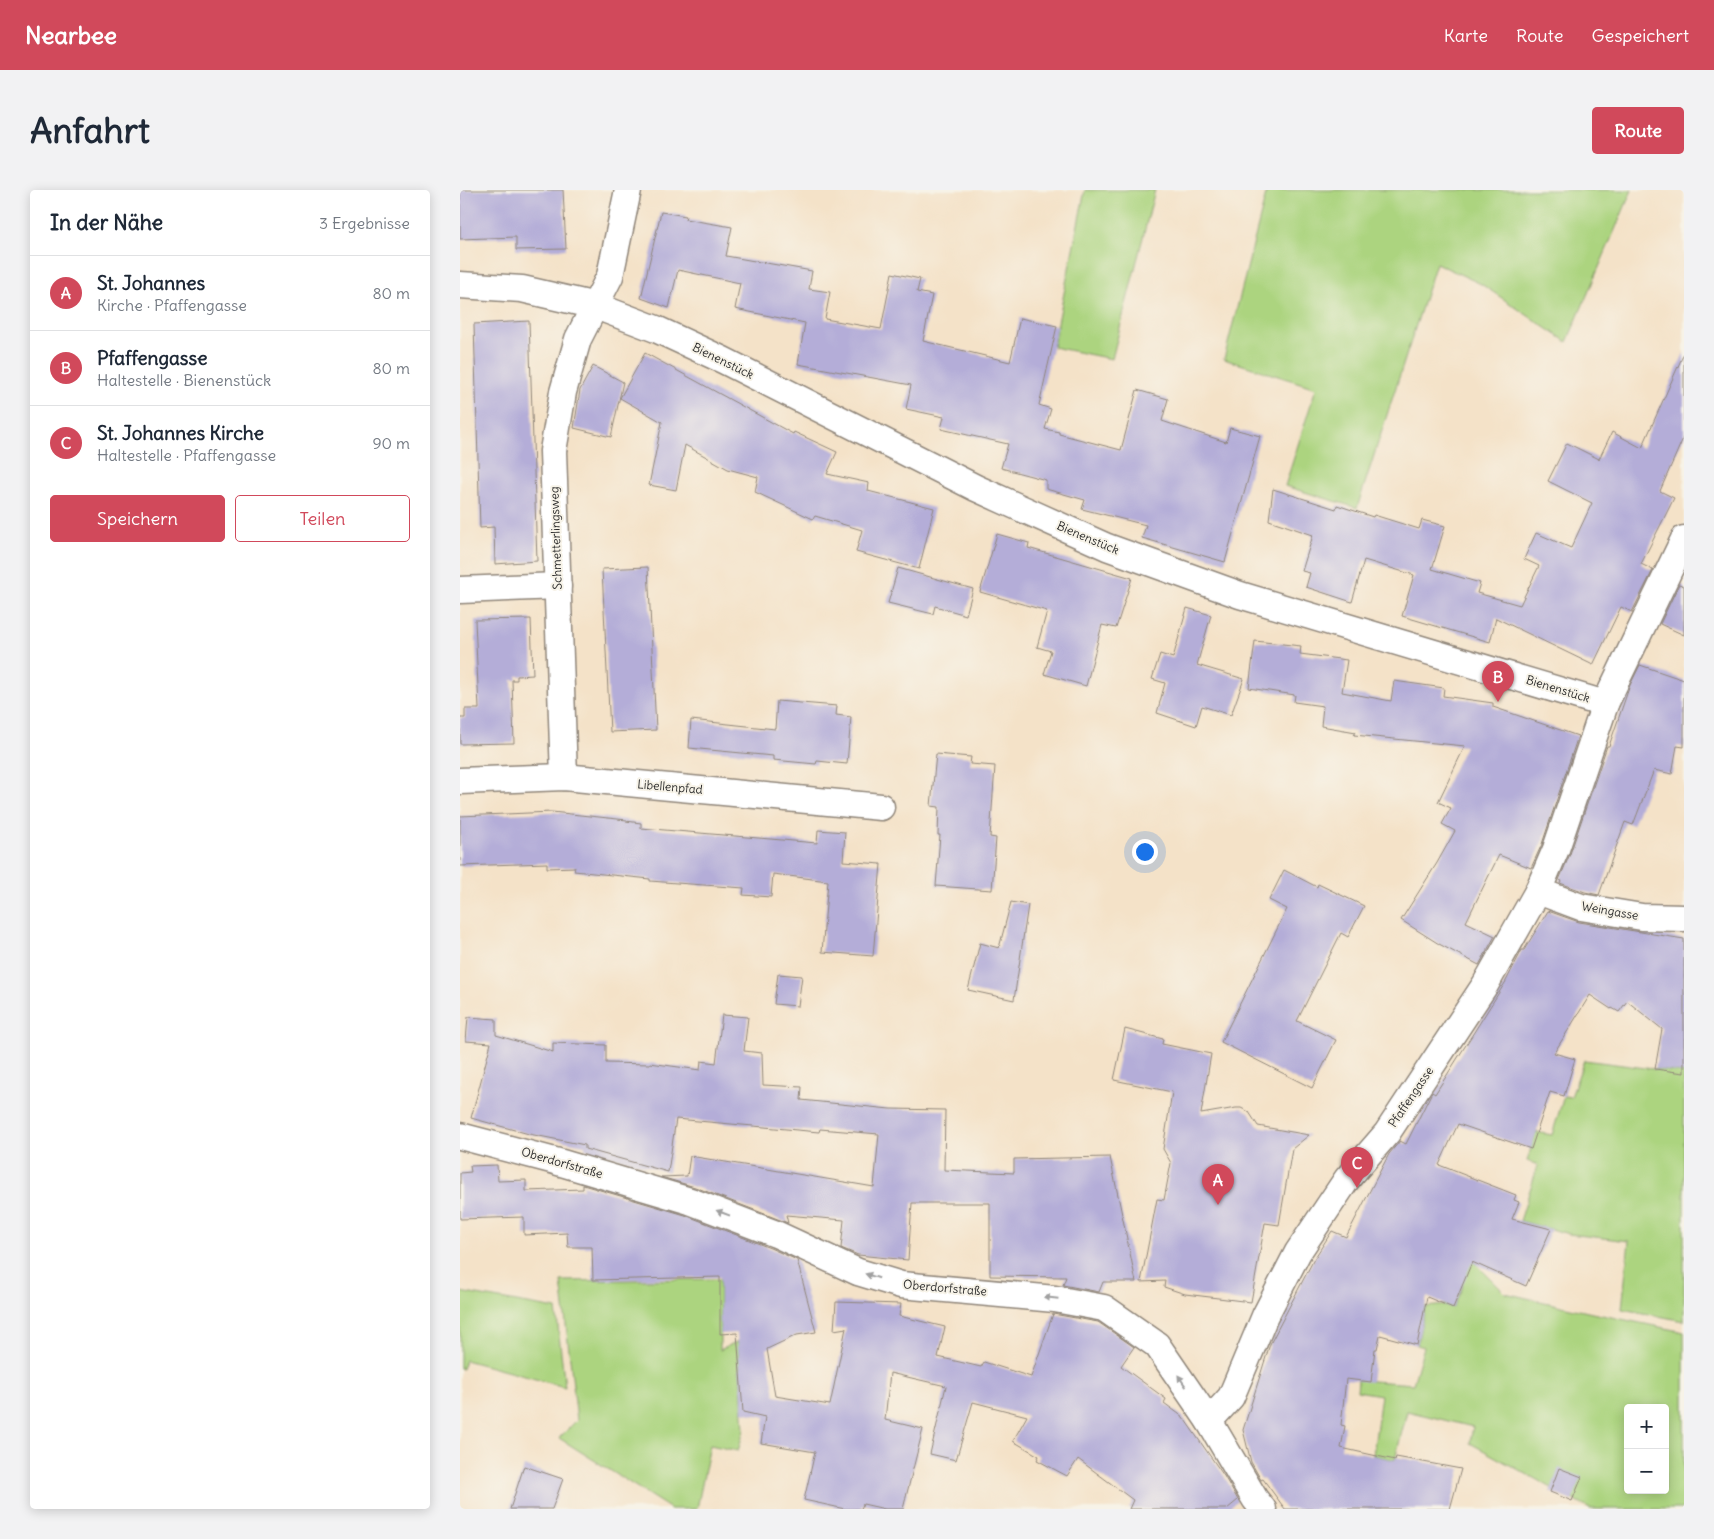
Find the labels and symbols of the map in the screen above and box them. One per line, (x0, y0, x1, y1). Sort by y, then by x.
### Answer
street label: Bienenstück (690, 339, 756, 382)
street label: Schmetterlingsweg (546, 486, 565, 590)
street label: Bienenstück (1055, 518, 1122, 557)
pin: B (1482, 661, 1514, 702)
street label: Bienenstück (1524, 672, 1592, 705)
street label: Libellenpfad (637, 776, 703, 797)
your location (1132, 839, 1158, 865)
street label: Weingasse (1580, 898, 1640, 923)
street label: Pfaffengasse (1385, 1064, 1436, 1130)
street label: Oberdorfstraße (520, 1144, 605, 1181)
pin: C (1341, 1147, 1373, 1188)
pin: A (1202, 1164, 1234, 1205)
one-way arrow (716, 1209, 730, 1217)
one-way arrow (865, 1272, 880, 1280)
street label: Oberdorfstraße (903, 1276, 987, 1299)
one-way arrow (1042, 1294, 1058, 1302)
one-way arrow (1177, 1374, 1187, 1387)

